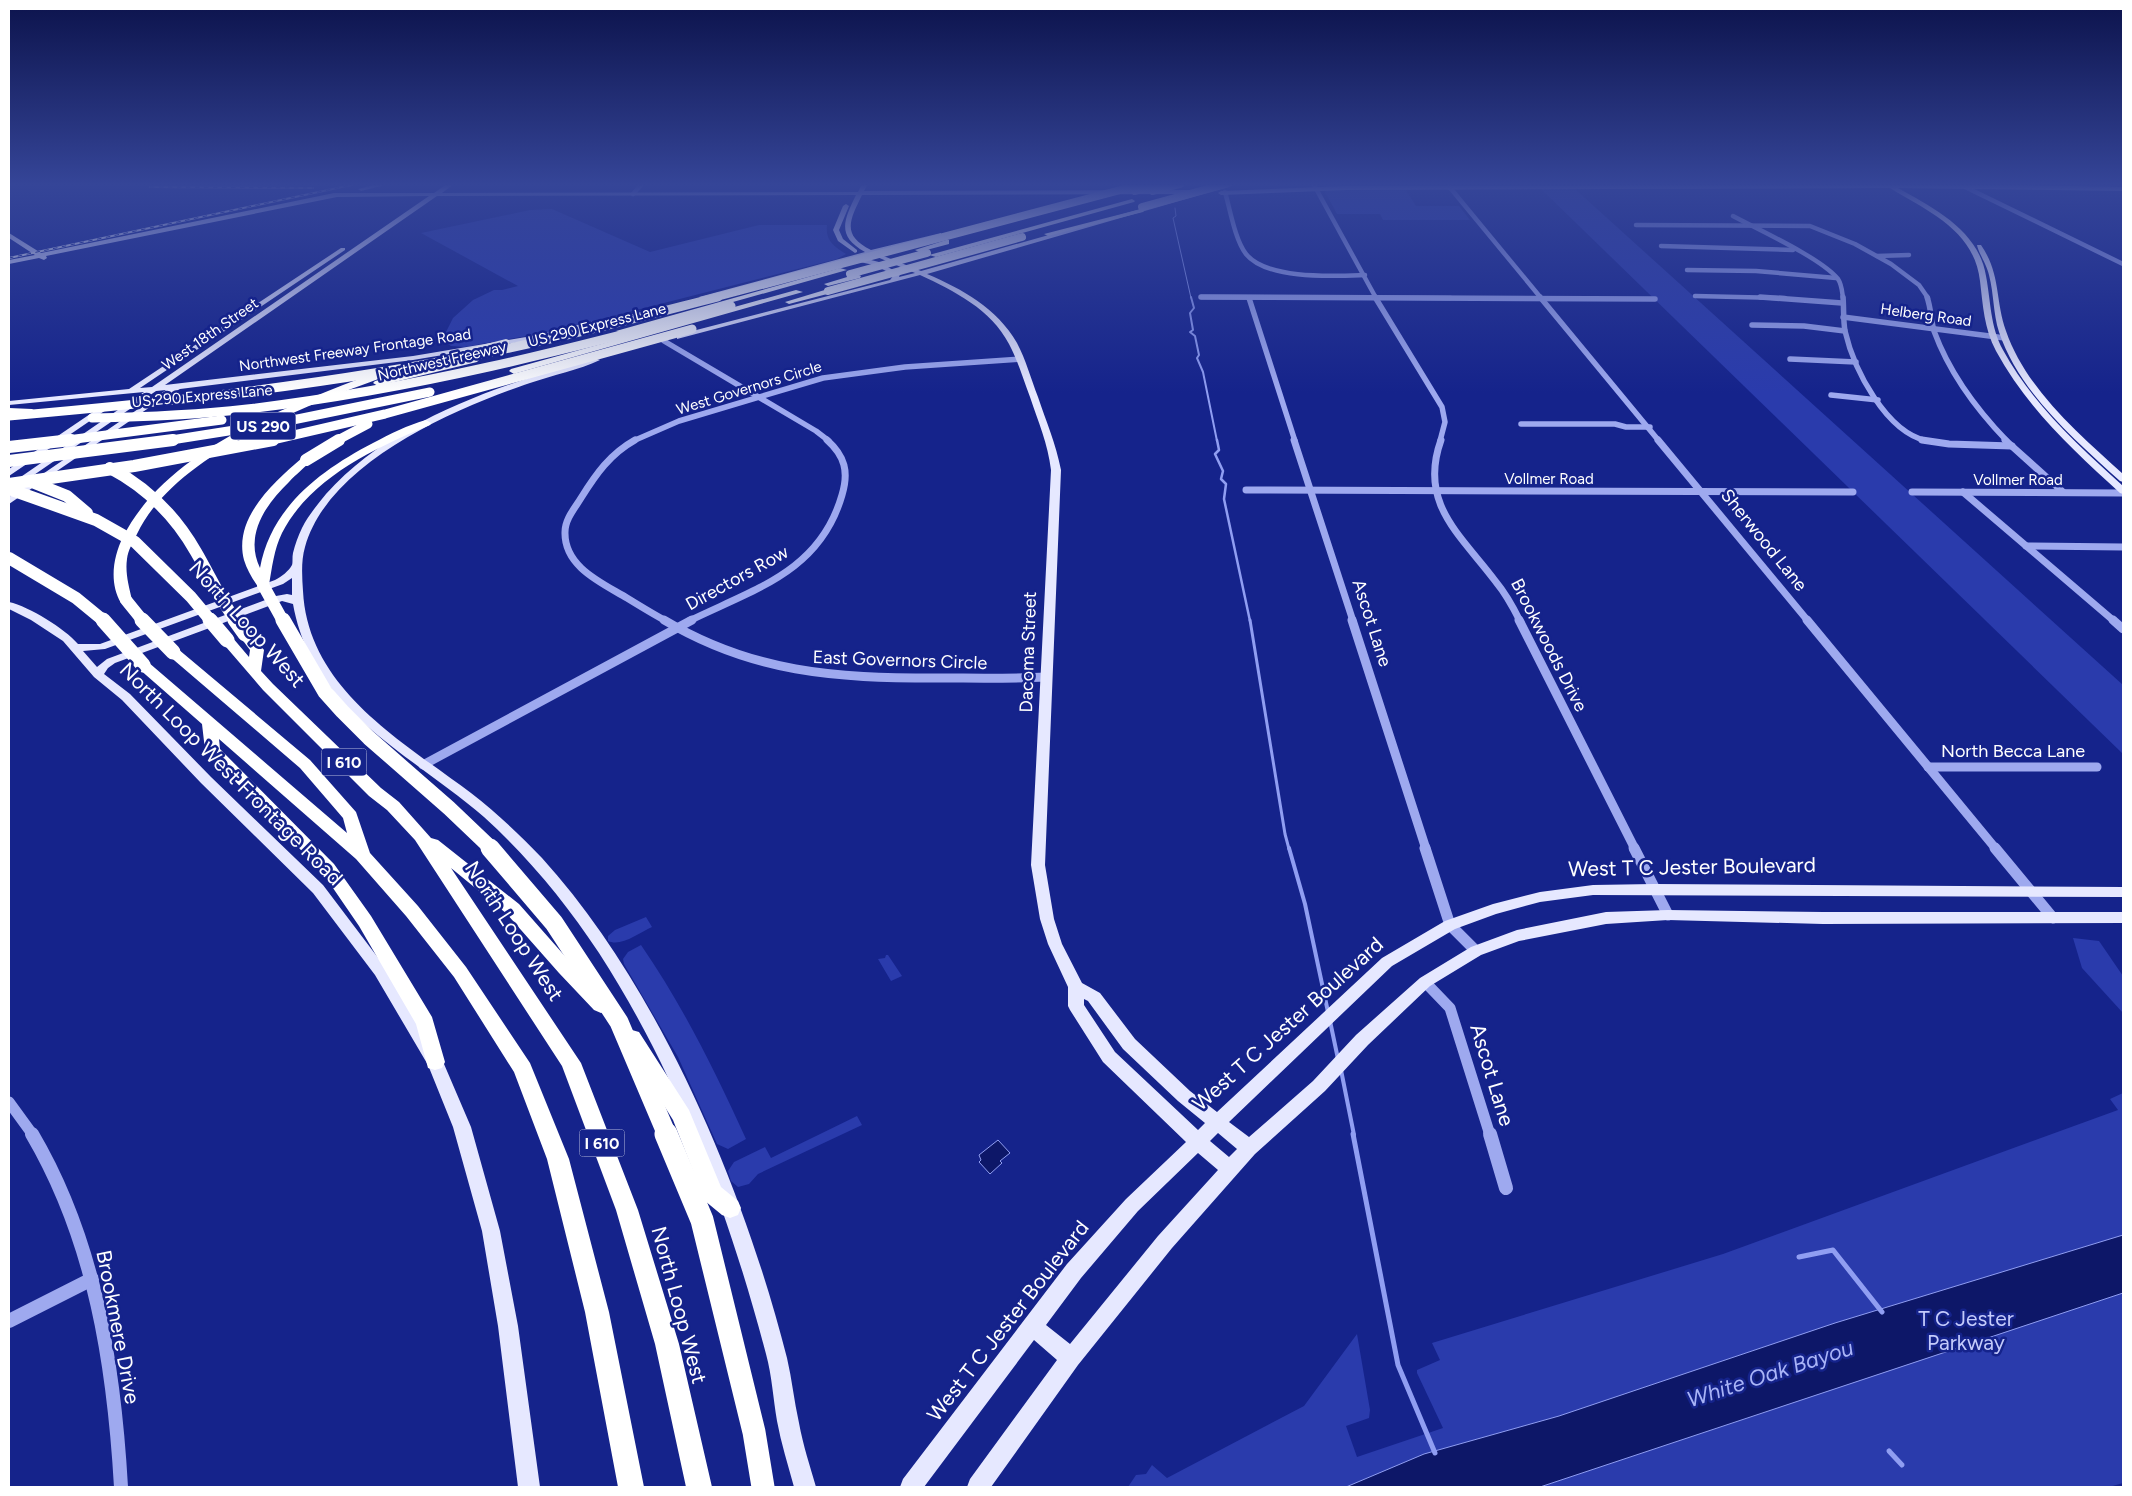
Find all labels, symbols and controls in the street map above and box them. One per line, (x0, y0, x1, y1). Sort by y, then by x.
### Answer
street label: West 18th Street (158, 294, 262, 374)
street label: US 290 Express Lane (526, 299, 668, 351)
street label: Helberg Road (1879, 300, 1973, 330)
street label: Northwest Freeway Frontage Road (238, 325, 472, 375)
street label: Northwest Freeway (376, 337, 508, 385)
street label: West Governors Circle (674, 357, 824, 419)
street label: US 290 Express Lane (131, 381, 273, 411)
road number: US 290 (230, 412, 296, 440)
street label: Vollmer Road (1504, 470, 1594, 488)
street label: Vollmer Road (1973, 471, 2063, 489)
street label: Sherwood Lane (1716, 484, 1812, 596)
street label: Directors Row (682, 541, 792, 615)
street label: North Loop West (184, 555, 311, 692)
street label: Brookwoods Drive (1506, 575, 1592, 715)
street label: Ascot Lane (1348, 577, 1396, 670)
street label: Dacoma Street (1015, 591, 1041, 713)
street label: East Governors Circle (812, 646, 988, 674)
street label: North Loop West Frontage Road (115, 657, 348, 890)
street label: North Becca Lane (1941, 740, 2085, 762)
road number: I 610 (322, 749, 366, 776)
street label: West T C Jester Boulevard (1568, 852, 1816, 881)
street label: North Loop West (460, 856, 569, 1005)
street label: West T C Jester Boulevard (1187, 931, 1388, 1116)
street label: Ascot Lane (1465, 1021, 1520, 1129)
road number: I 610 (580, 1130, 624, 1156)
street label: West T C Jester Boulevard (921, 1215, 1094, 1426)
street label: North Loop West (646, 1224, 713, 1386)
street label: Brookmere Drive (91, 1248, 146, 1406)
park label: T C Jester Parkway (1918, 1306, 2014, 1355)
water label: White Oak Bayou (1684, 1334, 1857, 1413)

